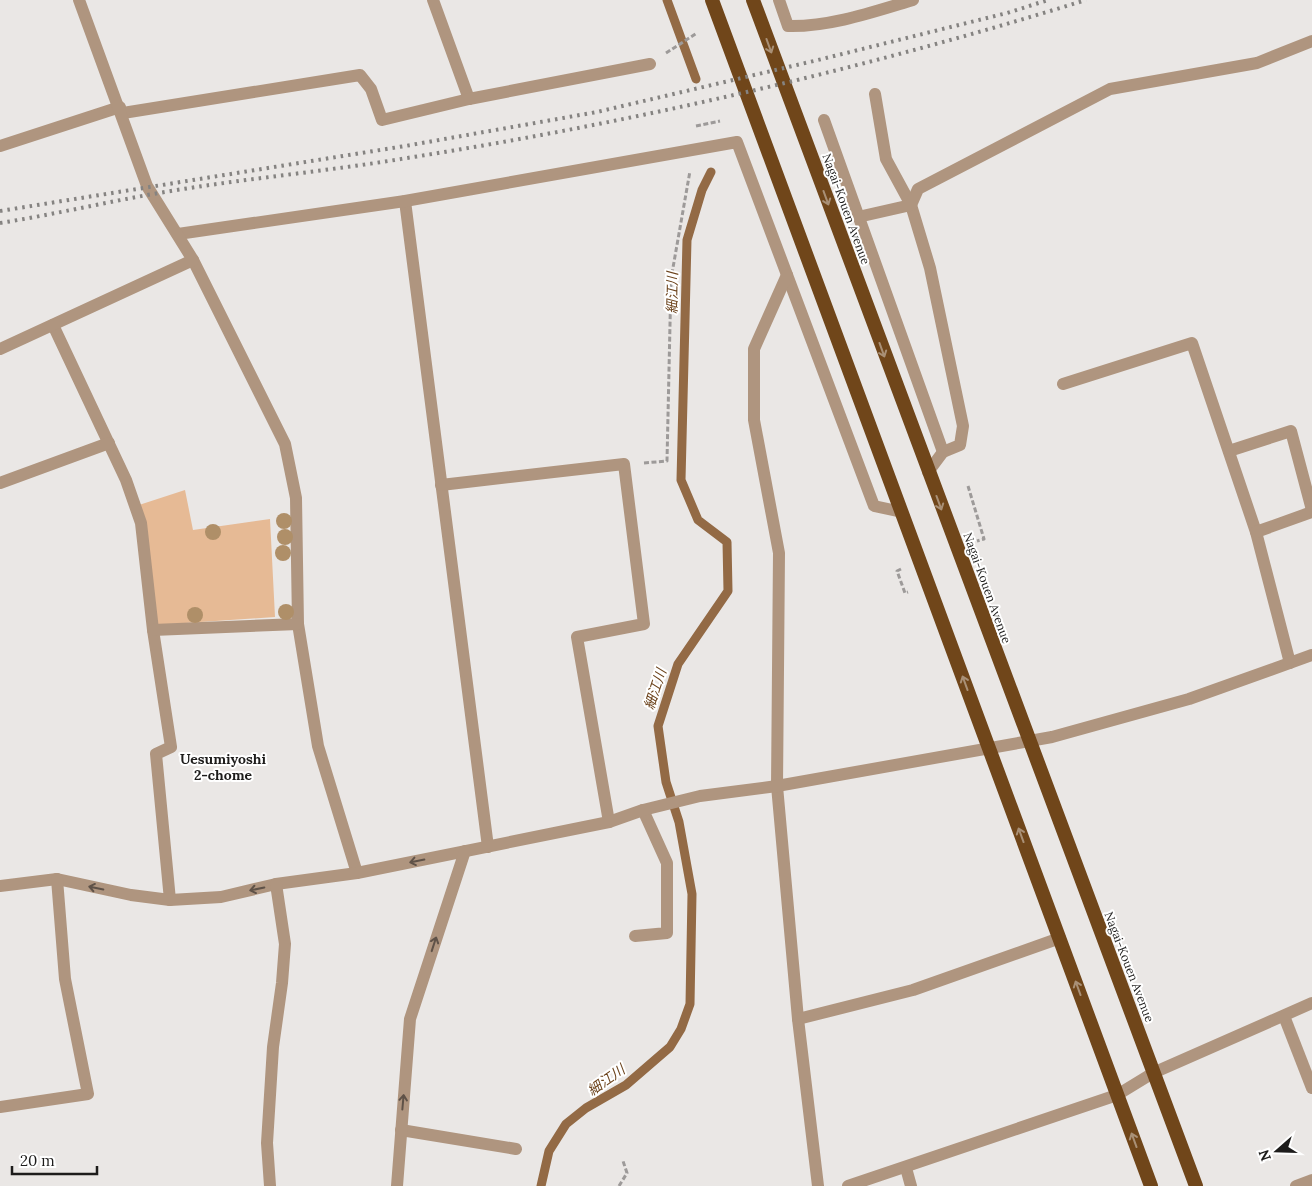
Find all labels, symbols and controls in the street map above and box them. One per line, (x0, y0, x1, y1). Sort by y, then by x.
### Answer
one-way arrow (765, 38, 774, 53)
street label: Nagai-Kouen Avenue (819, 151, 874, 267)
one-way arrow (822, 190, 831, 205)
water label: 細江川 (663, 270, 681, 314)
one-way arrow (878, 342, 887, 358)
one-way arrow (935, 495, 944, 510)
street label: Nagai-Kouen Avenue (960, 530, 1015, 646)
water label: 細江川 (640, 664, 671, 712)
one-way arrow (960, 676, 969, 691)
district label: Uesumiyoshi 2-chome (180, 750, 266, 784)
one-way arrow (1016, 828, 1025, 843)
one-way arrow (409, 857, 425, 866)
one-way arrow (89, 882, 105, 892)
one-way arrow (249, 885, 265, 894)
street label: Nagai-Kouen Avenue (1101, 910, 1158, 1025)
one-way arrow (430, 936, 440, 952)
one-way arrow (1073, 981, 1082, 996)
water label: 細江川 (584, 1059, 630, 1099)
one-way arrow (398, 1095, 408, 1111)
north arrow (1252, 1126, 1302, 1176)
one-way arrow (1129, 1133, 1138, 1149)
scale bar (12, 1144, 98, 1176)
text: N (1254, 1147, 1275, 1164)
text: 20 m (20, 1151, 55, 1170)

